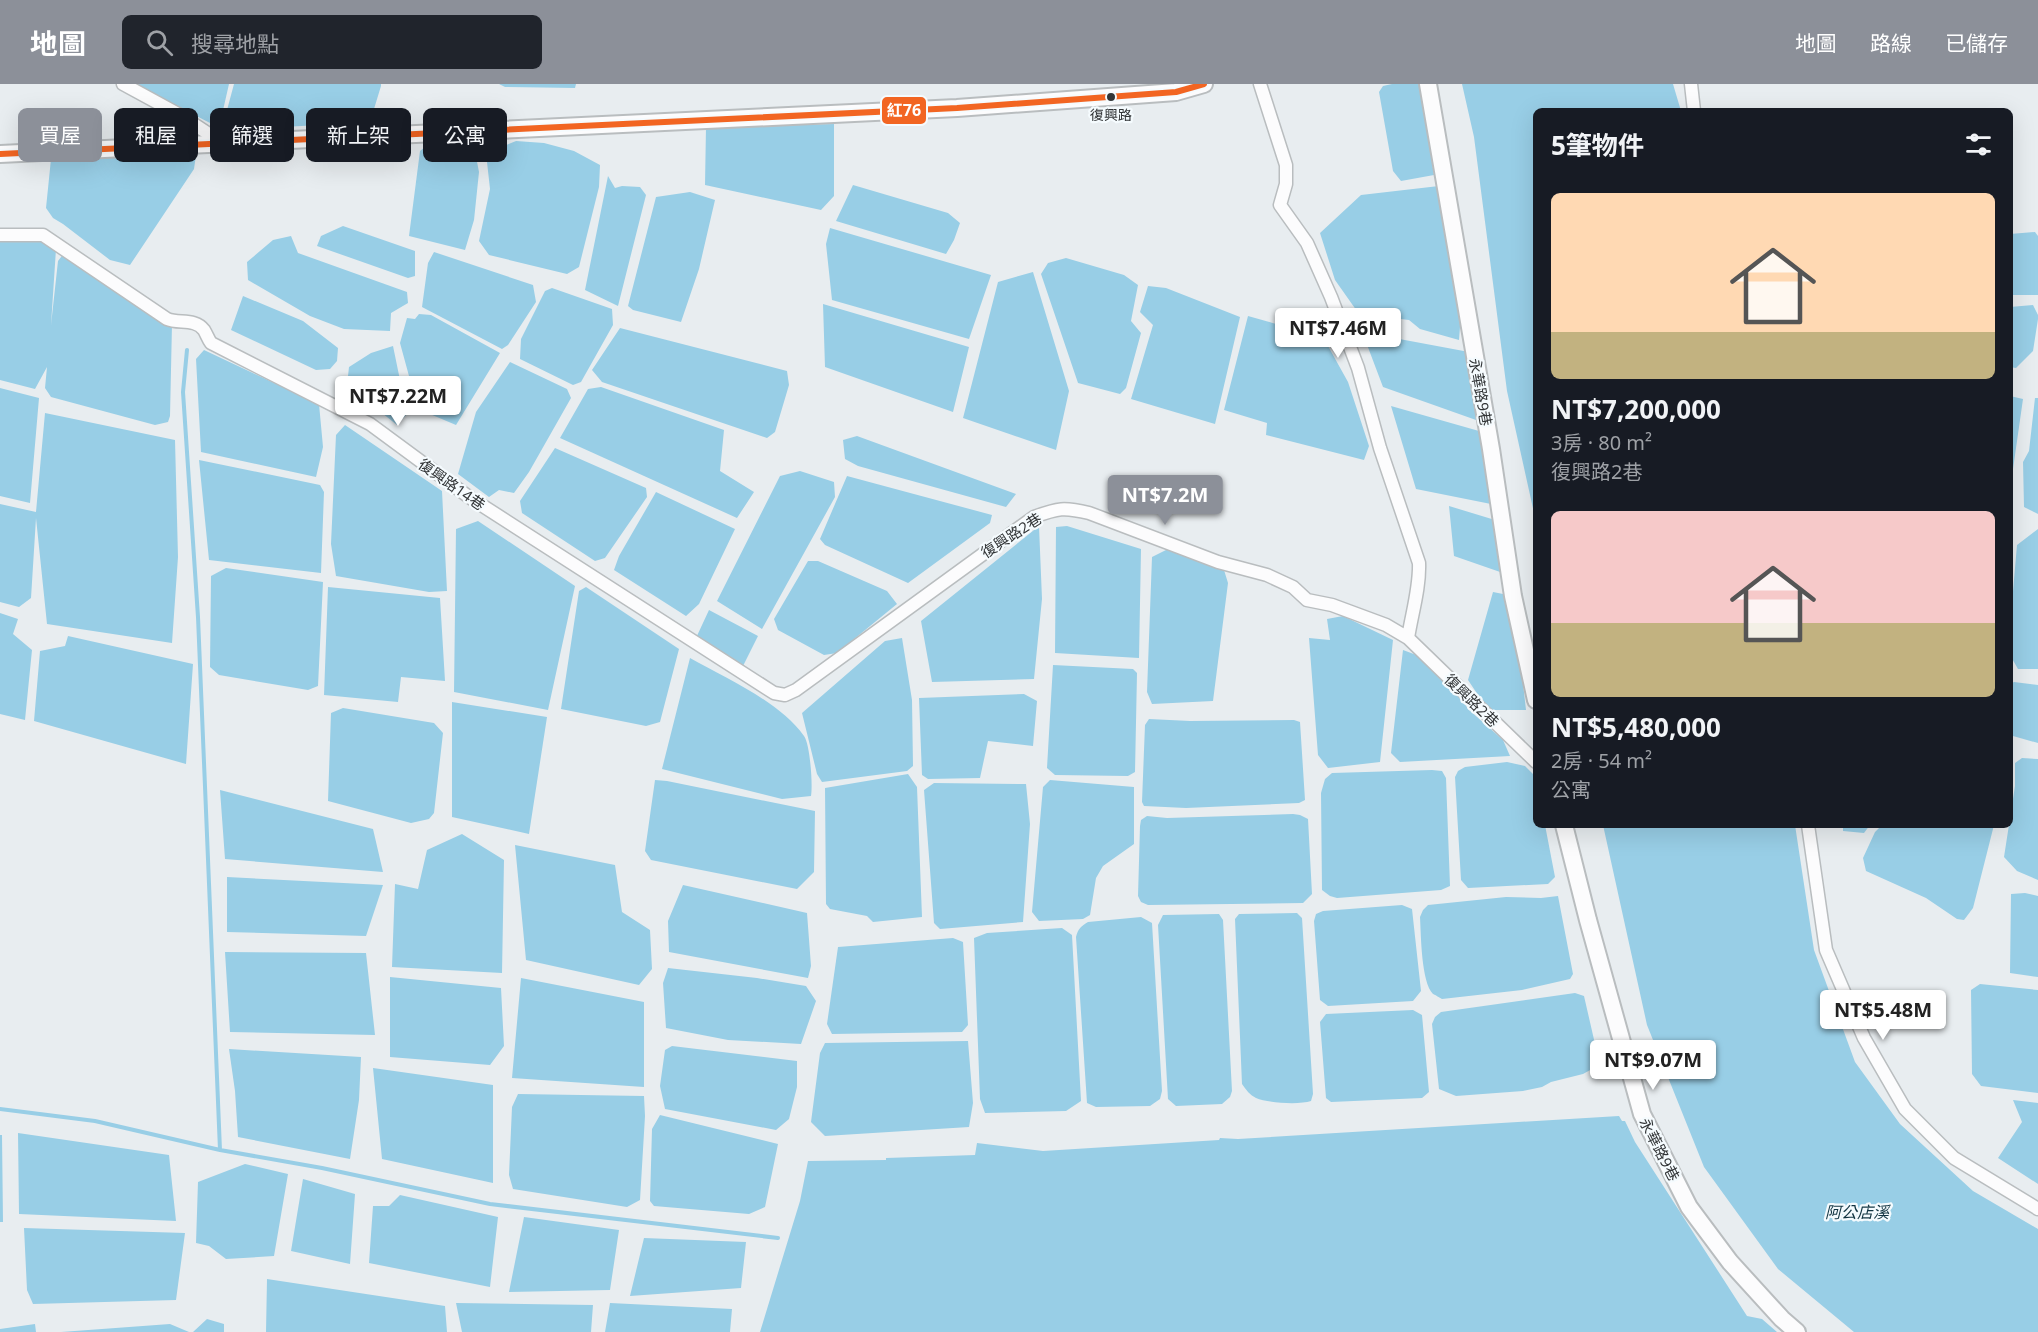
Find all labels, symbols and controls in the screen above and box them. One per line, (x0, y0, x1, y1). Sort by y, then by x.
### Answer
search box (122, 15, 542, 69)
text: 地圖 (30, 24, 86, 62)
icon: search (143, 26, 176, 59)
text: 搜尋地點 (191, 28, 279, 58)
text: 地圖 (1795, 29, 1837, 57)
text: 路線 (1870, 29, 1912, 57)
text: 已儲存 (1945, 29, 2008, 57)
marker: 復興路 (1105, 91, 1117, 103)
line badge: 紅76 (881, 96, 927, 125)
text: 紅76 (887, 99, 921, 121)
place label: 復興路 (1090, 105, 1132, 124)
chip: 買屋 (18, 108, 102, 162)
chip: 租屋 (114, 108, 198, 162)
chip: 篩選 (210, 108, 294, 162)
chip: 新上架 (306, 108, 411, 162)
chip: 公寓 (423, 108, 507, 162)
text: 5筆物件 (1551, 127, 1644, 163)
icon: filters (1962, 128, 1995, 161)
icon: home (1719, 232, 1827, 340)
pin: NT$7.46M (1276, 308, 1400, 359)
text: NT$7.46M (1289, 314, 1387, 341)
street label: 永華路9巷 (1465, 356, 1497, 428)
pin: NT$7.22M (336, 376, 460, 427)
text: NT$7.22M (349, 382, 447, 409)
text: NT$7,200,000 (1551, 391, 1721, 427)
text: 3房 · 80 m² (1551, 429, 1652, 456)
street label: 復興路14巷 (415, 454, 489, 514)
text: 復興路2巷 (1551, 458, 1642, 485)
pin: NT$7.2M (1110, 475, 1220, 526)
text: NT$7.2M (1122, 481, 1208, 508)
street label: 復興路2巷 (977, 508, 1045, 562)
icon: home (1719, 550, 1827, 658)
street label: 復興路2巷 (1440, 669, 1504, 731)
text: NT$5,480,000 (1551, 709, 1721, 745)
text: 2房 · 54 m² (1551, 747, 1652, 774)
text: 公寓 (1551, 776, 1591, 803)
pin: NT$5.48M (1821, 990, 1945, 1041)
text: NT$5.48M (1834, 996, 1932, 1023)
pin: NT$9.07M (1591, 1040, 1715, 1091)
text: NT$9.07M (1604, 1046, 1702, 1073)
street label: 永華路9巷 (1636, 1114, 1684, 1184)
water label: 阿公店溪 (1825, 1201, 1891, 1223)

